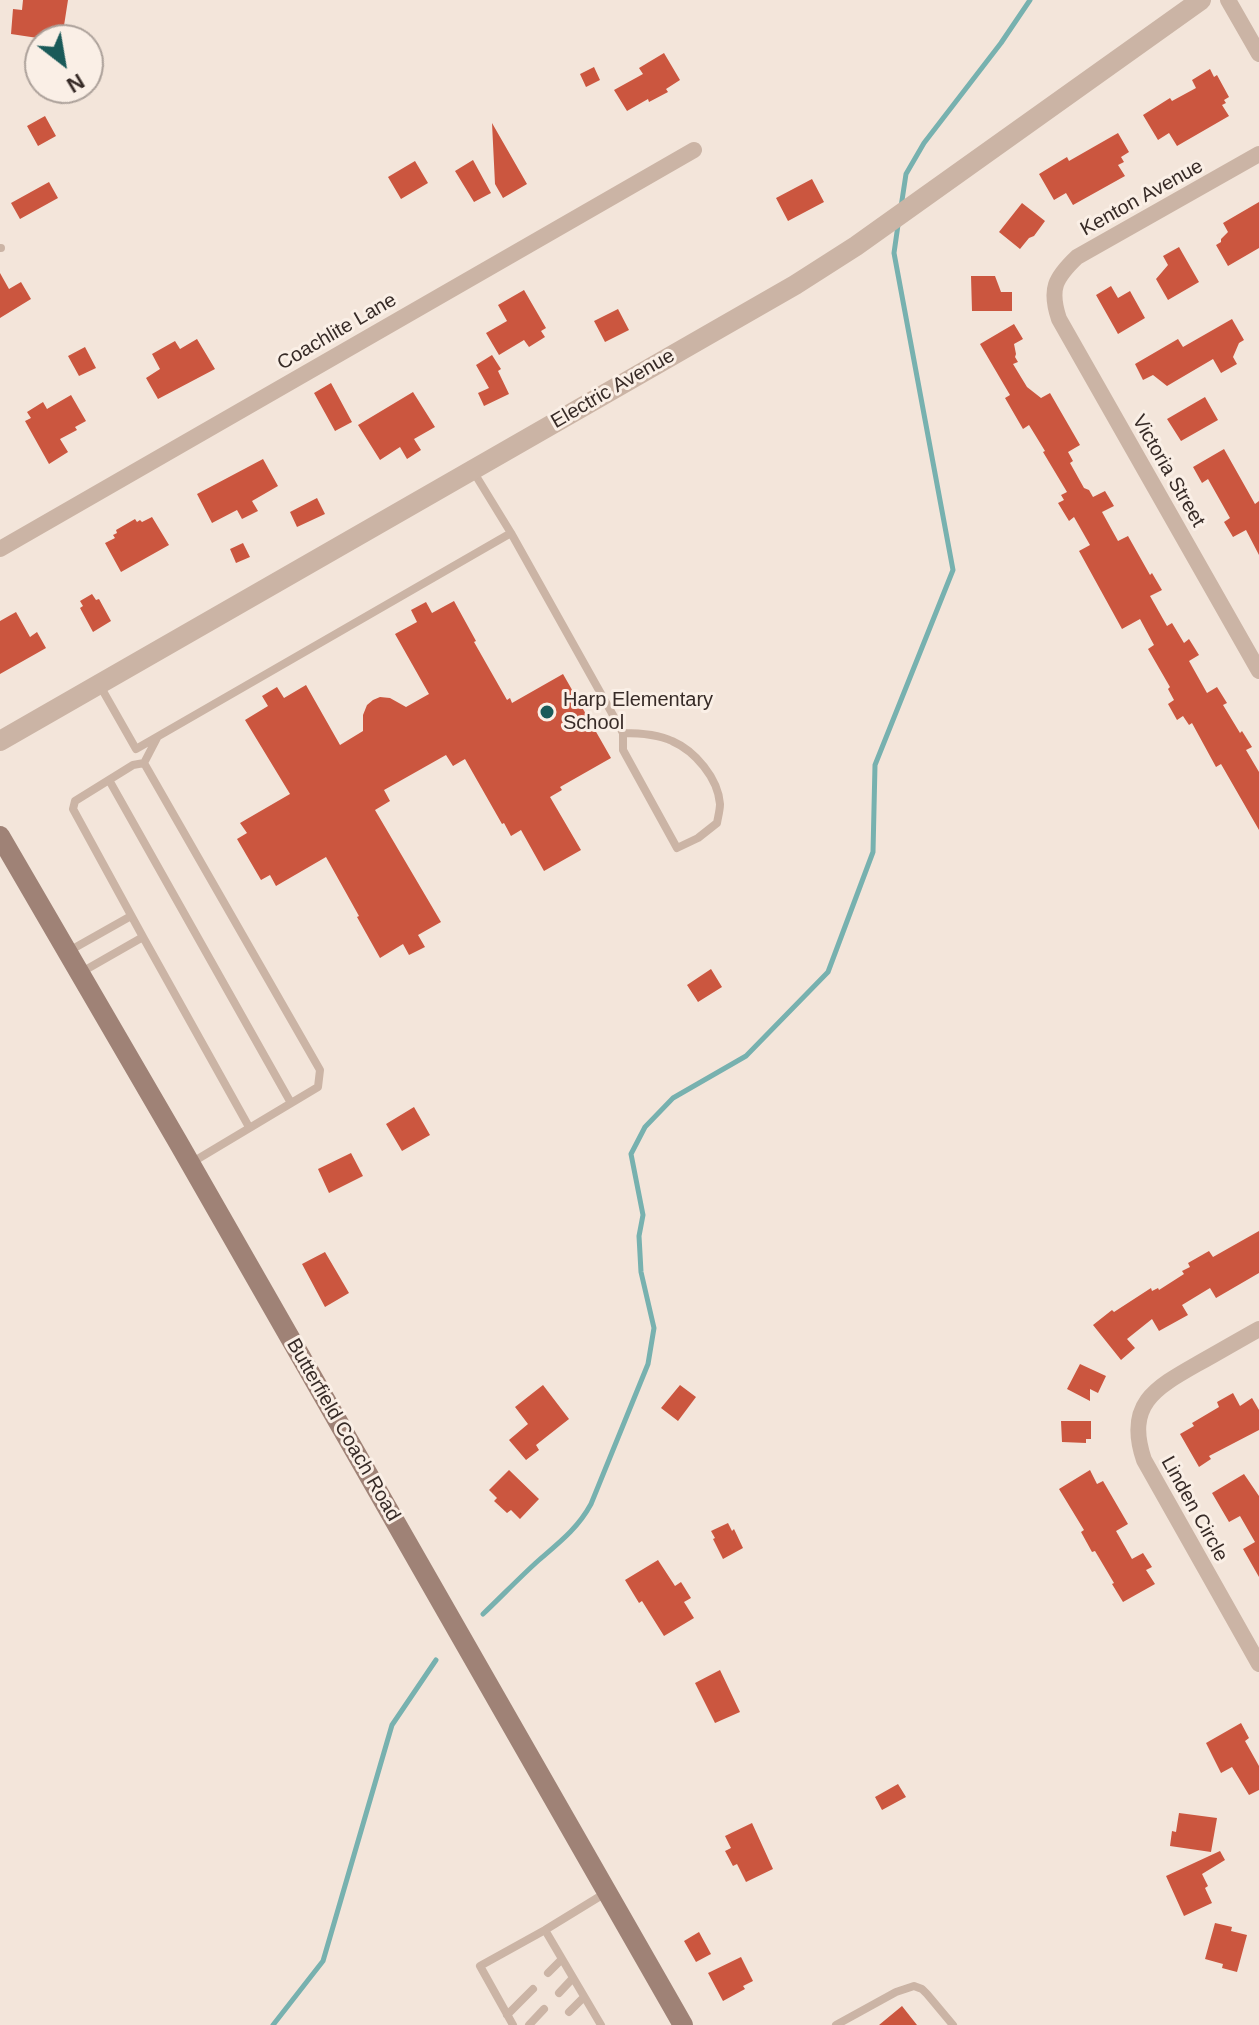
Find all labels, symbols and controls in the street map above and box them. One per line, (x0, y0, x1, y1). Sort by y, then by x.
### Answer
north arrow (24, 24, 104, 104)
text: N (62, 68, 89, 98)
street label: Kenton Avenue (1077, 154, 1207, 242)
street label: Coachlite Lane (273, 288, 401, 376)
street label: Electric Avenue (547, 344, 679, 434)
street label: Victoria Street (1126, 411, 1210, 531)
place label: Harp Elementary School (563, 688, 713, 735)
marker: Harp Elementary School (538, 703, 556, 721)
street label: Butterfield Coach Road (281, 1334, 405, 1526)
street label: Linden Circle (1155, 1452, 1233, 1566)

